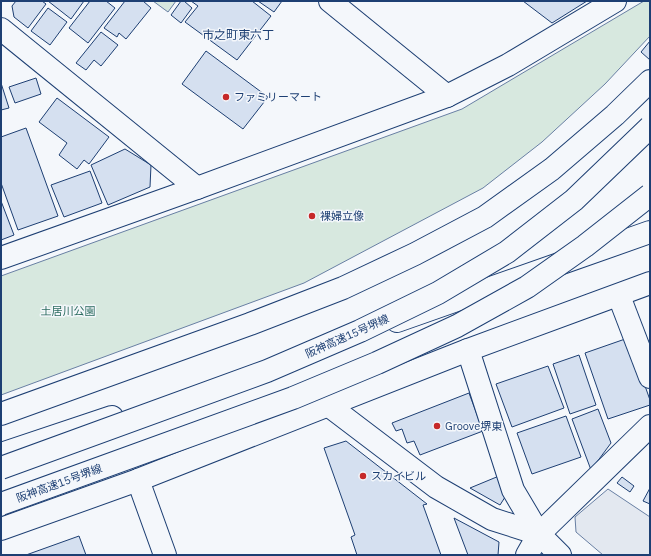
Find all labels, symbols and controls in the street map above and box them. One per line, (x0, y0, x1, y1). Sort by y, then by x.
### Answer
district label: 市之町東六丁 (202, 27, 274, 42)
place label: ファミリーマート (234, 90, 322, 104)
marker: ファミリーマート (221, 92, 231, 102)
place label: 裸婦立像 (320, 209, 364, 223)
marker: 裸婦立像 (307, 211, 317, 221)
park label: 土居川公園 (41, 304, 96, 318)
street label: 阪神高速15号堺線 (303, 311, 391, 361)
place label: Groove堺東 (445, 419, 502, 433)
marker: Groove堺東 (432, 421, 442, 431)
street label: 阪神高速15号堺線 (14, 461, 104, 505)
place label: スカイビル (371, 469, 426, 483)
marker: スカイビル (358, 471, 368, 481)

